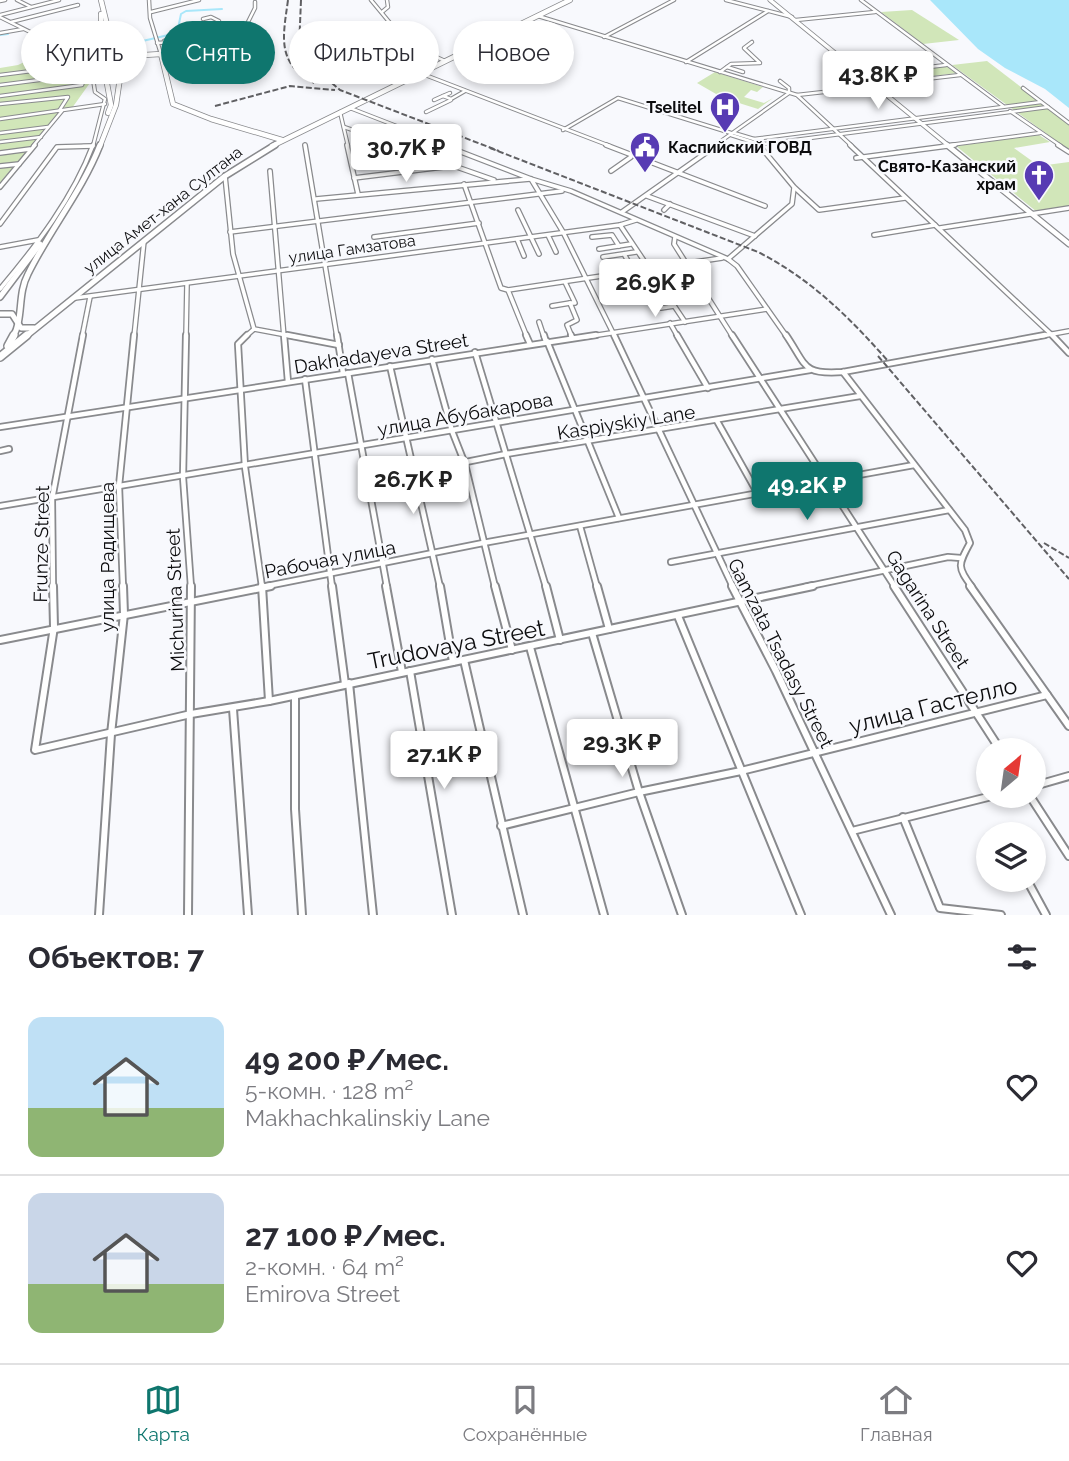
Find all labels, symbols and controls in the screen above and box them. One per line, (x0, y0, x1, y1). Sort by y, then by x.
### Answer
chip: Купить (21, 21, 147, 84)
chip: Снять (161, 21, 275, 84)
chip: Фильтры (289, 21, 439, 84)
chip: Новое (453, 21, 574, 84)
pin: 43.8K ₽ (813, 52, 943, 111)
text: 43.8K ₽ (838, 60, 918, 87)
hospital icon: Tselitel (708, 90, 742, 134)
place label: Tselitel (646, 98, 703, 117)
pin: 30.7K ₽ (341, 124, 471, 184)
public building icon: Каспийский ГОВД (628, 130, 662, 174)
text: 30.7K ₽ (367, 133, 445, 160)
place label: Каспийский ГОВД (668, 138, 812, 157)
street label: улица Амет-хана Султана (80, 142, 246, 278)
place label: Свято-Казанский храм (878, 157, 1016, 194)
church icon: Свято-Казанский храм (1022, 158, 1056, 202)
street label: улица Гамзатова (287, 231, 417, 267)
pin: 26.9K ₽ (590, 260, 720, 319)
text: 26.9K ₽ (615, 268, 695, 295)
street label: Dakhadayeva Street (292, 328, 470, 378)
street label: улица Абубакарова (376, 388, 554, 440)
street label: Kaspiyskiy Lane (555, 400, 697, 444)
pin: 26.7K ₽ (348, 456, 478, 516)
pin: 49.2K ₽ (742, 462, 872, 522)
text: 26.7K ₽ (374, 465, 452, 492)
text: 49.2K ₽ (768, 471, 846, 498)
street label: улица Радищева (96, 482, 118, 632)
street label: Frunze Street (29, 485, 53, 603)
street label: Michurina Street (161, 527, 188, 672)
street label: Рабочая улица (263, 536, 397, 582)
street label: Gagarina Street (882, 546, 975, 672)
street label: Gamzata Tsadasy Street (724, 555, 839, 752)
street label: Trudovaya Street (365, 614, 547, 674)
street label: улица Гастелло (846, 671, 1020, 739)
pin: 29.3K ₽ (557, 720, 687, 779)
text: 29.3K ₽ (583, 728, 661, 755)
pin: 27.1K ₽ (379, 732, 509, 791)
north arrow (976, 738, 1046, 808)
map controls (976, 738, 1046, 892)
text: 27.1K ₽ (406, 740, 482, 767)
button: layers (976, 822, 1046, 892)
icon: filters (1003, 938, 1041, 976)
text: Объектов: 7 (28, 940, 204, 975)
text: 49 200 ₽/мес. (245, 1042, 449, 1077)
icon: home (84, 1045, 168, 1129)
icon: heart (1003, 1068, 1041, 1106)
text: 5-комн. · 128 m² (245, 1077, 414, 1104)
text: Makhachkalinskiy Lane (245, 1104, 490, 1131)
text: 27 100 ₽/мес. (245, 1218, 446, 1253)
icon: home (84, 1221, 168, 1305)
icon: heart (1003, 1244, 1041, 1282)
text: 2-комн. · 64 m² (245, 1253, 404, 1280)
text: Emirova Street (245, 1280, 400, 1307)
tab: Карта (136, 1381, 190, 1445)
tab: Сохранённые (463, 1381, 587, 1445)
tab: Главная (860, 1381, 933, 1445)

